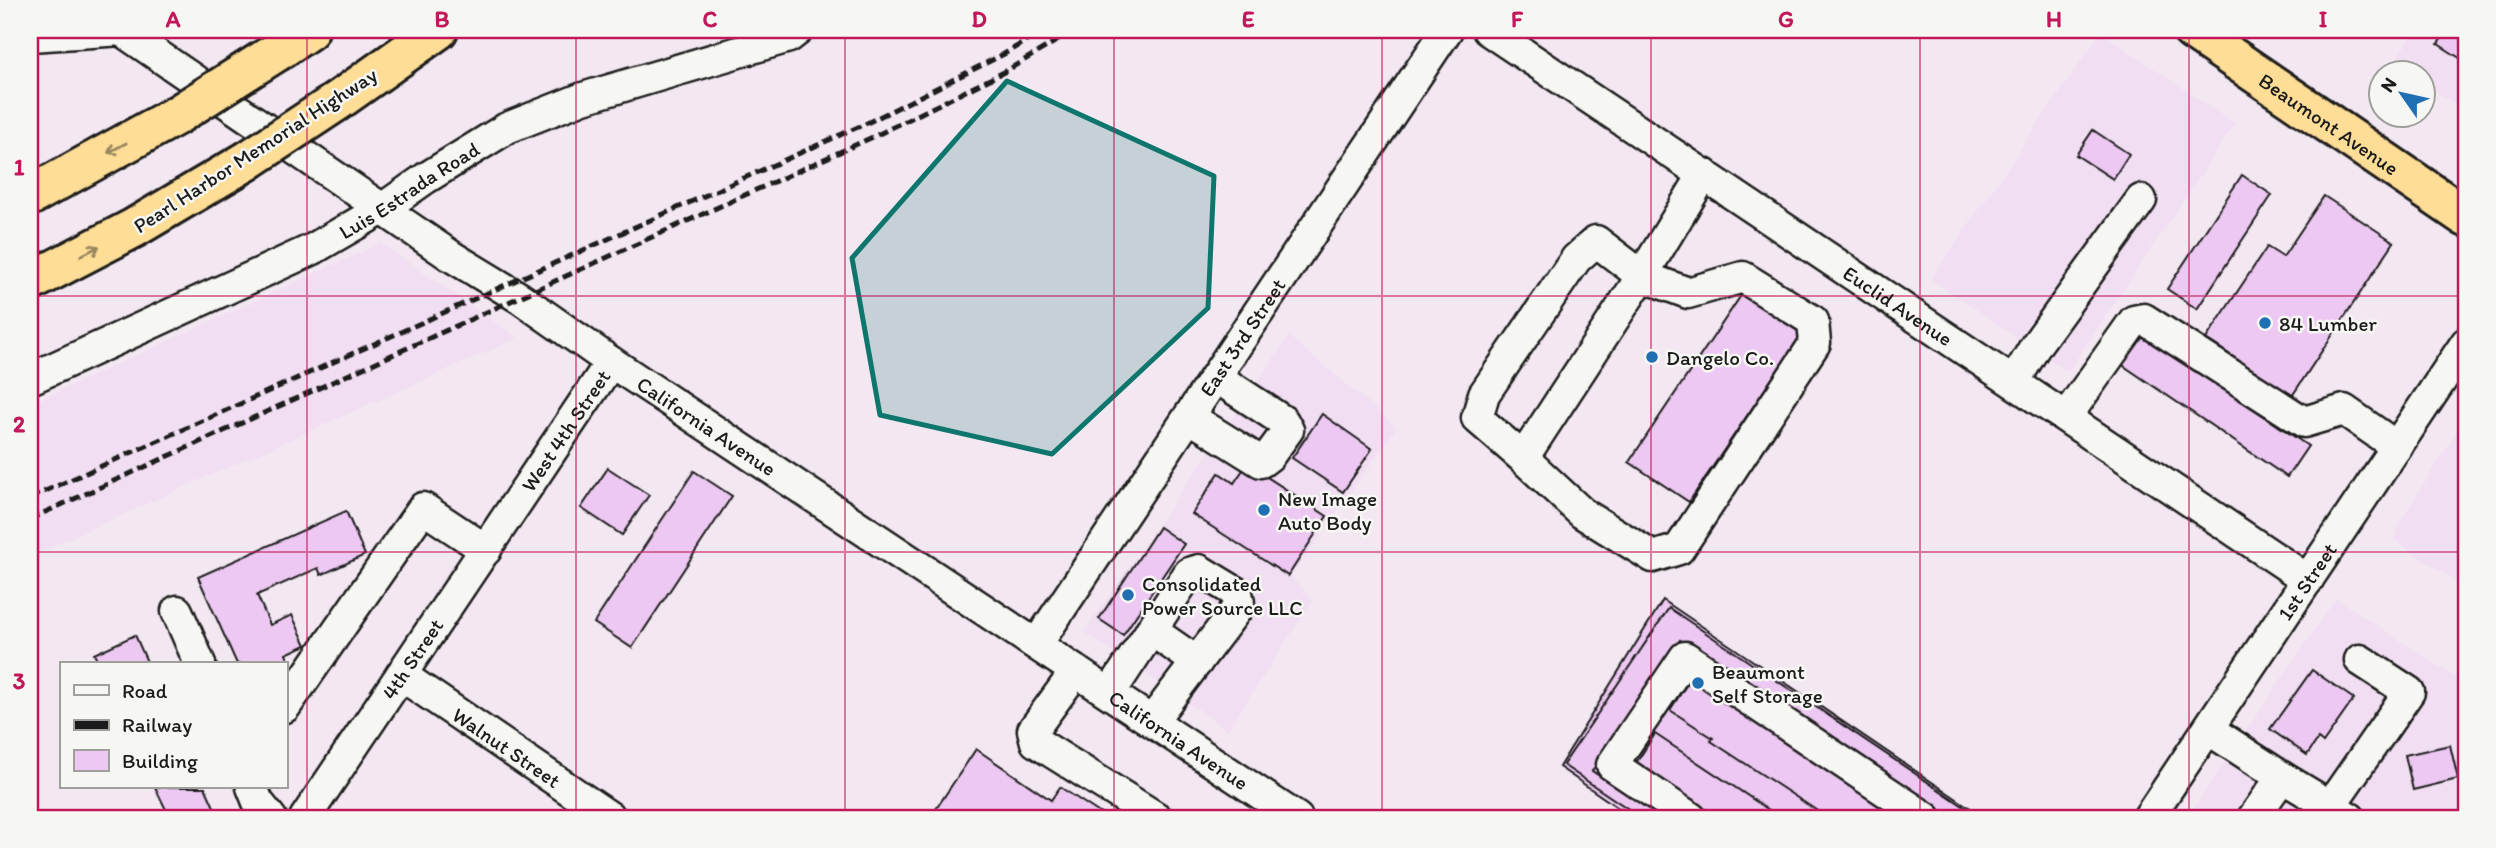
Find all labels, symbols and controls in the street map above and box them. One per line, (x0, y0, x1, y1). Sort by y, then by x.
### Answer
text: A (165, 5, 181, 33)
text: B (435, 5, 450, 33)
text: C (703, 5, 718, 33)
text: D (971, 5, 987, 33)
text: E (1242, 5, 1255, 33)
text: F (1511, 5, 1524, 33)
text: G (1778, 5, 1794, 33)
text: H (2046, 5, 2062, 33)
text: I (2319, 5, 2328, 33)
north arrow (2366, 60, 2436, 130)
street label: Pearl Harbor Memorial Highway (128, 62, 382, 238)
street label: Beaumont Avenue (2254, 67, 2404, 180)
text: N (2375, 73, 2401, 97)
street label: Luis Estrada Road (334, 136, 484, 244)
one-way arrow (108, 142, 128, 156)
text: 1 (14, 153, 25, 181)
one-way arrow (80, 244, 100, 258)
street label: Euclid Avenue (1839, 260, 1958, 351)
street label: East 3rd Street (1194, 273, 1290, 401)
place label: 84 Lumber (2279, 311, 2377, 336)
marker: 84 Lumber (2257, 315, 2273, 331)
place label: Dangelo Co. (1666, 345, 1774, 370)
marker: Dangelo Co. (1644, 349, 1660, 365)
street label: West 4th Street (515, 364, 615, 496)
street label: California Avenue (632, 370, 781, 481)
text: 2 (13, 410, 26, 438)
place label: New Image Auto Body (1278, 486, 1377, 535)
marker: New Image Auto Body (1256, 502, 1272, 518)
street label: 1st Street (2272, 538, 2341, 625)
place label: Consolidated Power Source LLC (1142, 571, 1303, 620)
marker: Consolidated Power Source LLC (1120, 587, 1136, 603)
street label: 4th Street (376, 613, 448, 704)
place label: Beaumont Self Storage (1712, 659, 1823, 708)
legend (60, 662, 287, 788)
text: 3 (13, 667, 26, 695)
marker: Beaumont Self Storage (1690, 675, 1706, 691)
text: Road (122, 678, 168, 703)
street label: California Avenue (1105, 684, 1253, 795)
street label: Walnut Street (448, 701, 566, 793)
text: Railway (122, 712, 192, 737)
text: Building (122, 748, 198, 773)

